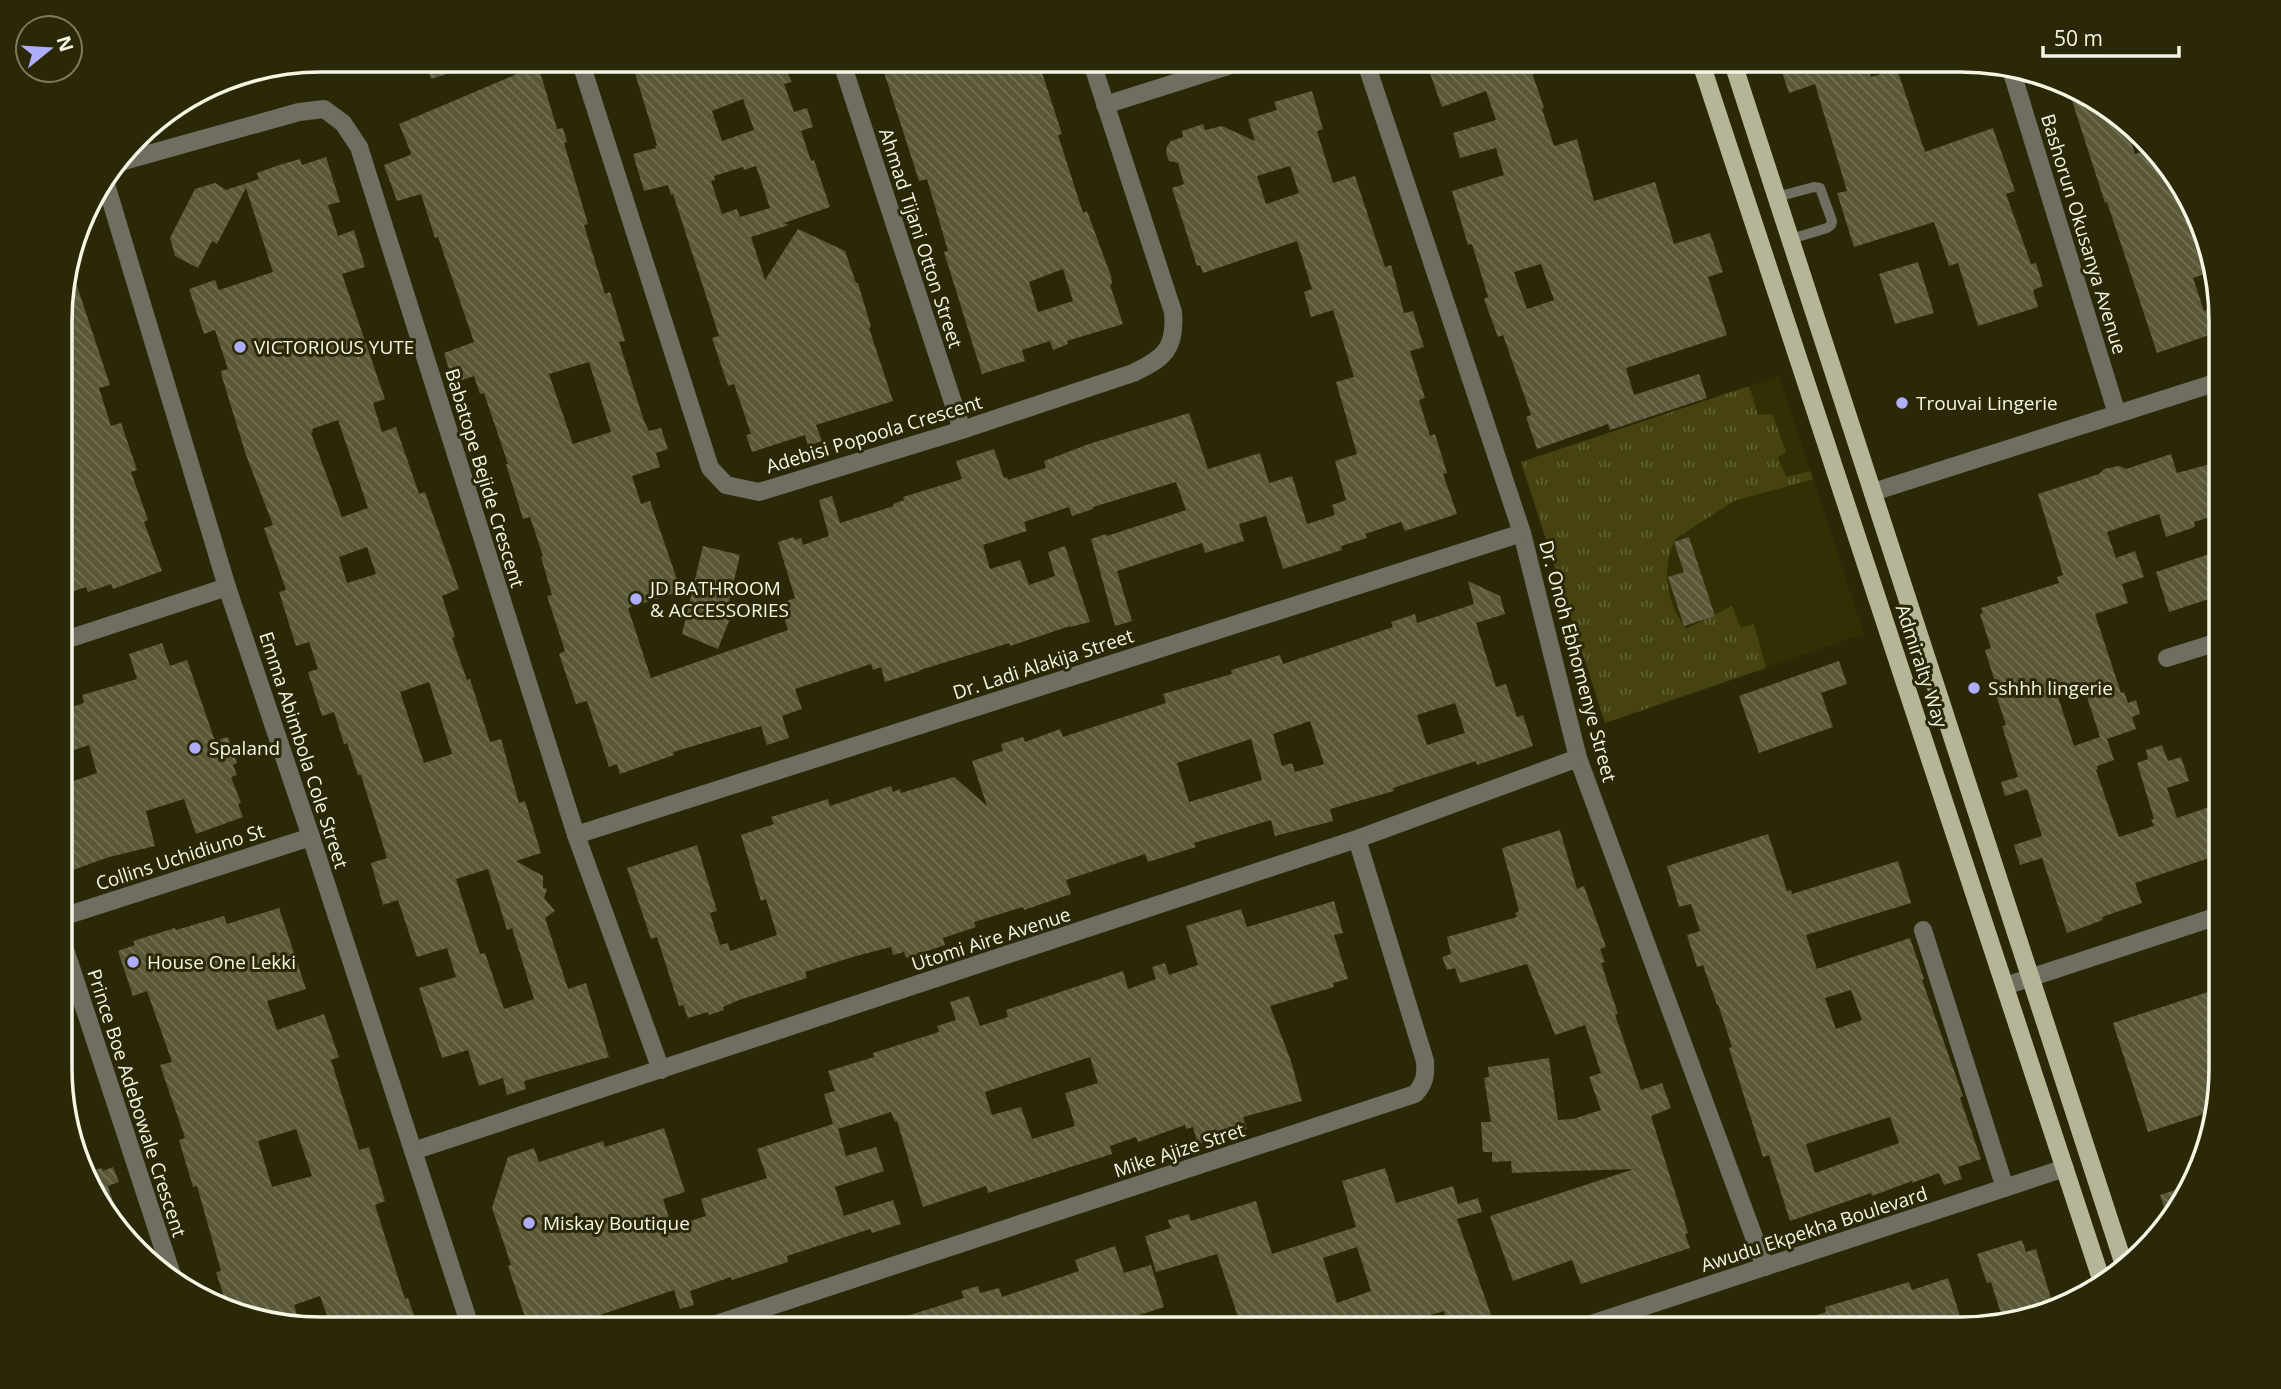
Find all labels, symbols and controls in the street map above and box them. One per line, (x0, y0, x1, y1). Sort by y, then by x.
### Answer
north arrow (14, 14, 84, 84)
scale bar (2043, 14, 2180, 58)
text: 50 m (2054, 24, 2103, 52)
text: N (50, 32, 80, 55)
street label: Bashorun Okusanya Avenue (2035, 111, 2133, 357)
street label: Ahmad Tijani Otton Street (873, 125, 969, 352)
place label: VICTORIOUS YUTE (254, 334, 414, 360)
marker: VICTORIOUS YUTE (232, 339, 248, 355)
street label: Babatope Bejide Crescent (439, 365, 531, 591)
street label: Adebisi Popoola Crescent (763, 389, 986, 479)
place label: Trouvai Lingerie (1916, 390, 2058, 416)
marker: Trouvai Lingerie (1894, 395, 1910, 411)
street label: Dr. Onoh Ebhomenye Street (1533, 537, 1623, 785)
place label: JD BATHROOM & ACCESSORIES (648, 575, 789, 623)
marker: JD BATHROOM & ACCESSORIES (628, 591, 644, 607)
street label: Admiralty Way (1890, 601, 1954, 731)
street label: Dr. Ladi Alakija Street (949, 622, 1137, 706)
street label: Emma Abimbola Cole Street (253, 628, 355, 872)
place label: Sshhh lingerie (1988, 675, 2113, 701)
marker: Sshhh lingerie (1966, 680, 1982, 696)
place label: Spaland (209, 735, 280, 761)
marker: Spaland (187, 740, 203, 756)
street label: Collins Uchidiuno St (92, 817, 268, 897)
street label: Utomi Aire Avenue (908, 901, 1074, 977)
place label: House One Lekki (147, 949, 296, 975)
marker: House One Lekki (125, 954, 141, 970)
street label: Prince Boe Adebowale Crescent (81, 966, 193, 1241)
street label: Mike Ajize Stret (1110, 1117, 1248, 1183)
street label: Awudu Ekpekha Boulevard (1697, 1180, 1931, 1278)
place label: Miskay Boutique (543, 1210, 690, 1236)
marker: Miskay Boutique (521, 1215, 537, 1231)

